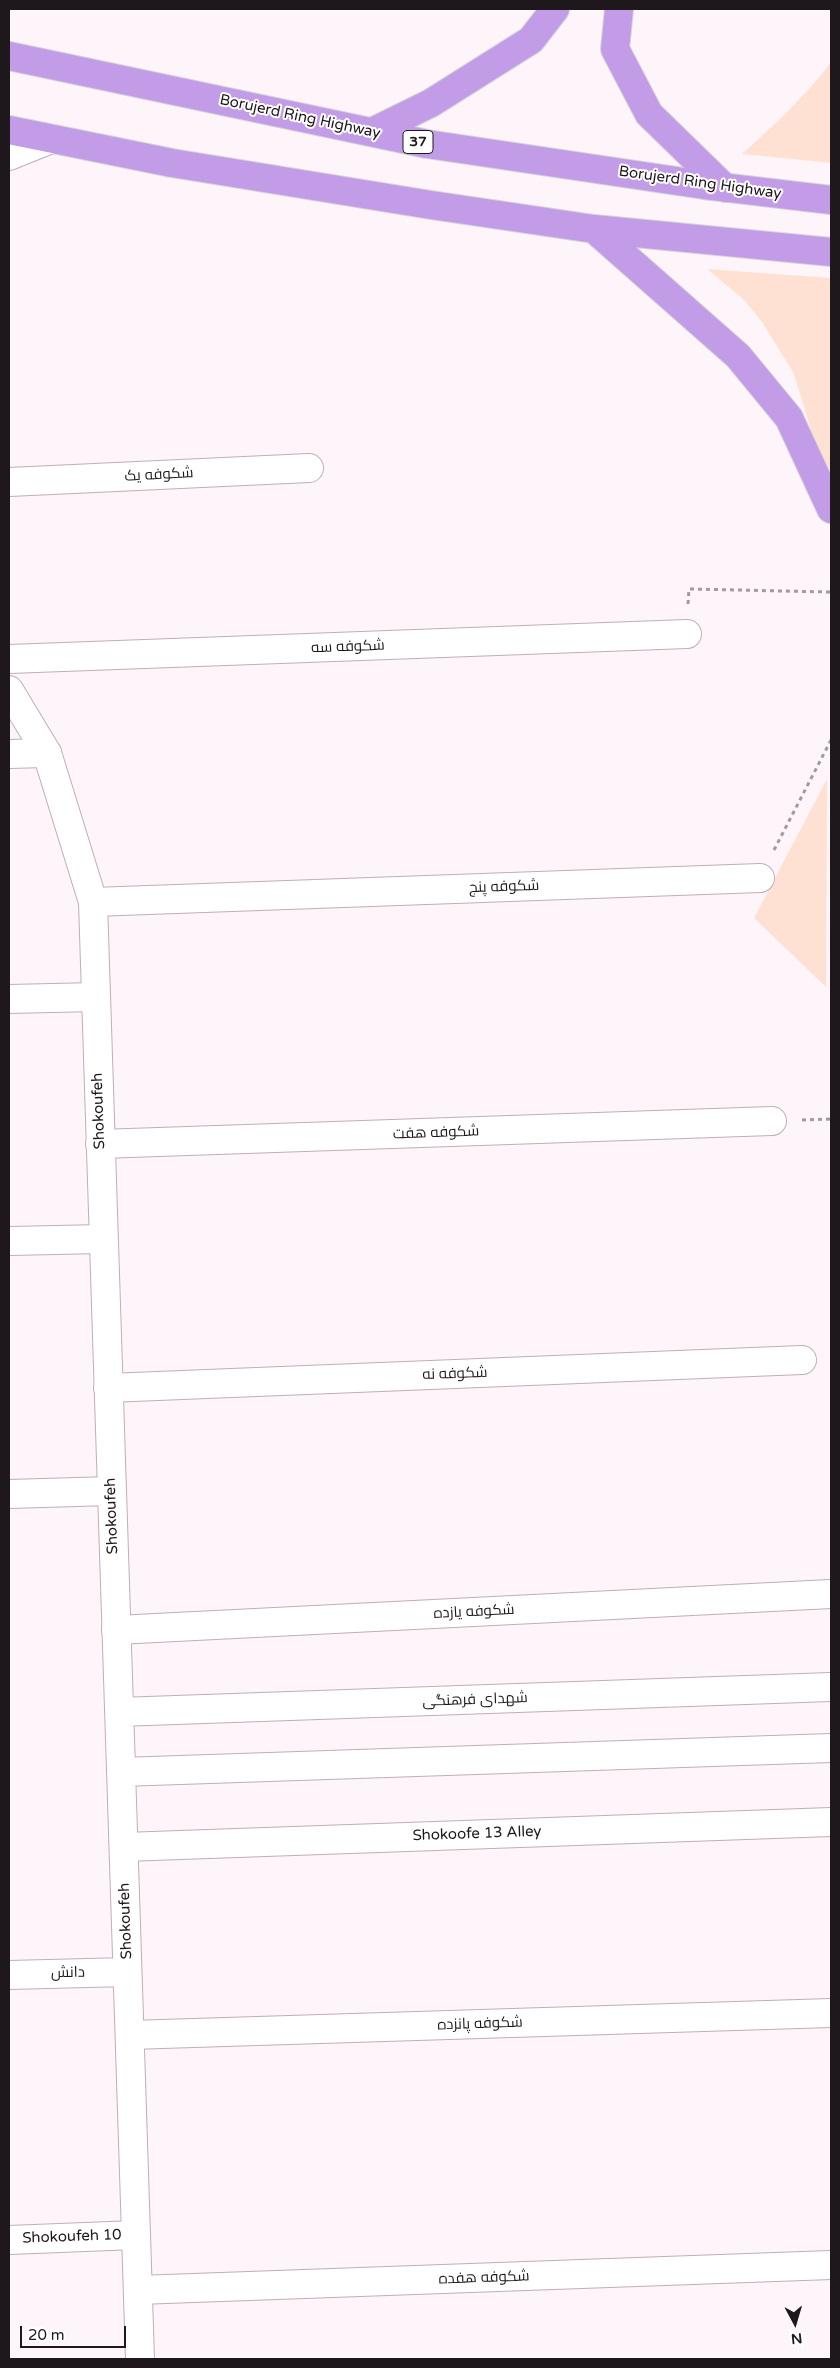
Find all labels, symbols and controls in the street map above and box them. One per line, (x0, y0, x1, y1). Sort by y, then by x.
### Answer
street label: Borujerd Ring Highway (218, 91, 382, 143)
road number: 37 (403, 130, 433, 154)
street label: Borujerd Ring Highway (618, 163, 782, 203)
street label: شکوفه یک (124, 464, 194, 486)
street label: شکوفه سه (311, 637, 385, 657)
street label: شکوفه پنج (468, 877, 540, 897)
street label: Shokoufeh (89, 1072, 109, 1150)
street label: شکوفه هفت (393, 1122, 479, 1144)
street label: شکوفه نه (422, 1364, 488, 1384)
street label: Shokoufeh (102, 1477, 122, 1555)
street label: شکوفه یازده (433, 1601, 515, 1623)
street label: شهدای فرهنگی (422, 1689, 528, 1711)
street label: Shokoofe 13 Alley (412, 1823, 542, 1845)
street label: Shokoufeh (116, 1882, 136, 1960)
street label: دانش (51, 1964, 85, 1982)
street label: شکوفه پانزده (437, 2014, 523, 2034)
street label: Shokoufeh 10 (22, 2226, 122, 2248)
street label: شکوفه هفده (438, 2267, 530, 2289)
north arrow (770, 2298, 820, 2348)
scale bar (22, 2316, 129, 2348)
text: 20 m (28, 2326, 65, 2344)
text: N (790, 2329, 803, 2347)

